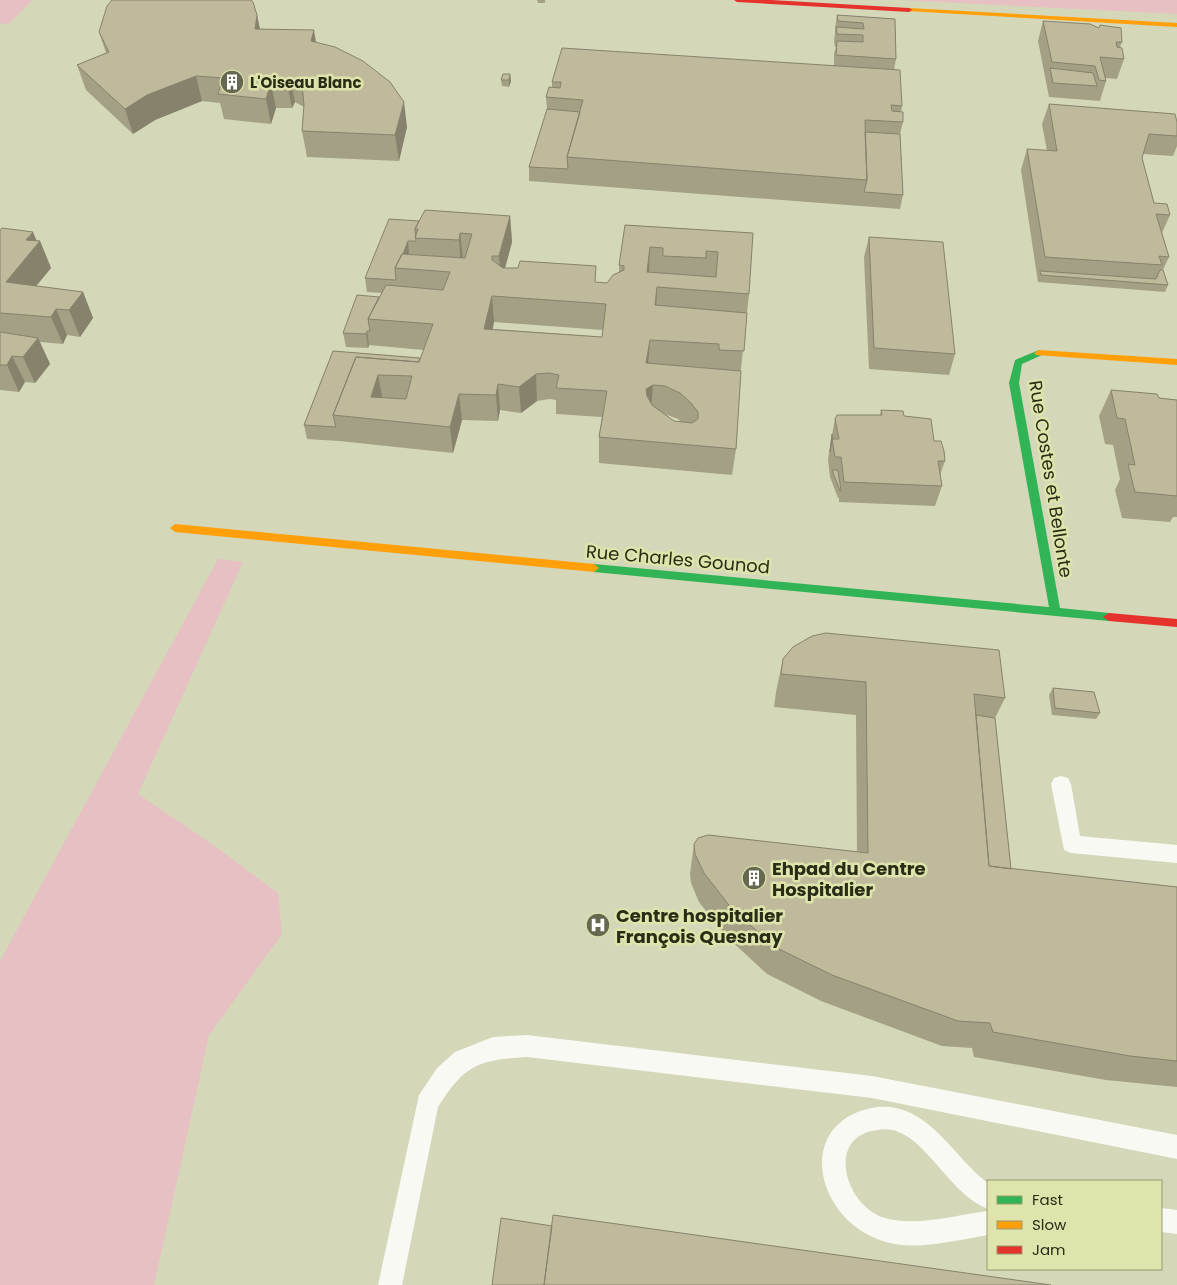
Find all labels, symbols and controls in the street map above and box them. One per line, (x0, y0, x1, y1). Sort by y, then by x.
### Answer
building icon: L'Oiseau Blanc (219, 69, 245, 95)
place label: L'Oiseau Blanc (250, 72, 361, 93)
street label: Rue Costes et Bellonte (1023, 379, 1079, 579)
street label: Rue Charles Gounod (585, 538, 771, 580)
place label: Ehpad du Centre Hospitalier (772, 856, 926, 902)
building icon: Ehpad du Centre Hospitalier (741, 865, 767, 891)
place label: Centre hospitalier François Quesnay (616, 903, 783, 949)
hospital icon: Centre hospitalier François Quesnay (585, 912, 611, 938)
legend (987, 1180, 1162, 1270)
text: Fast (1032, 1189, 1063, 1210)
text: Slow (1032, 1214, 1067, 1235)
text: Jam (1032, 1239, 1066, 1260)

